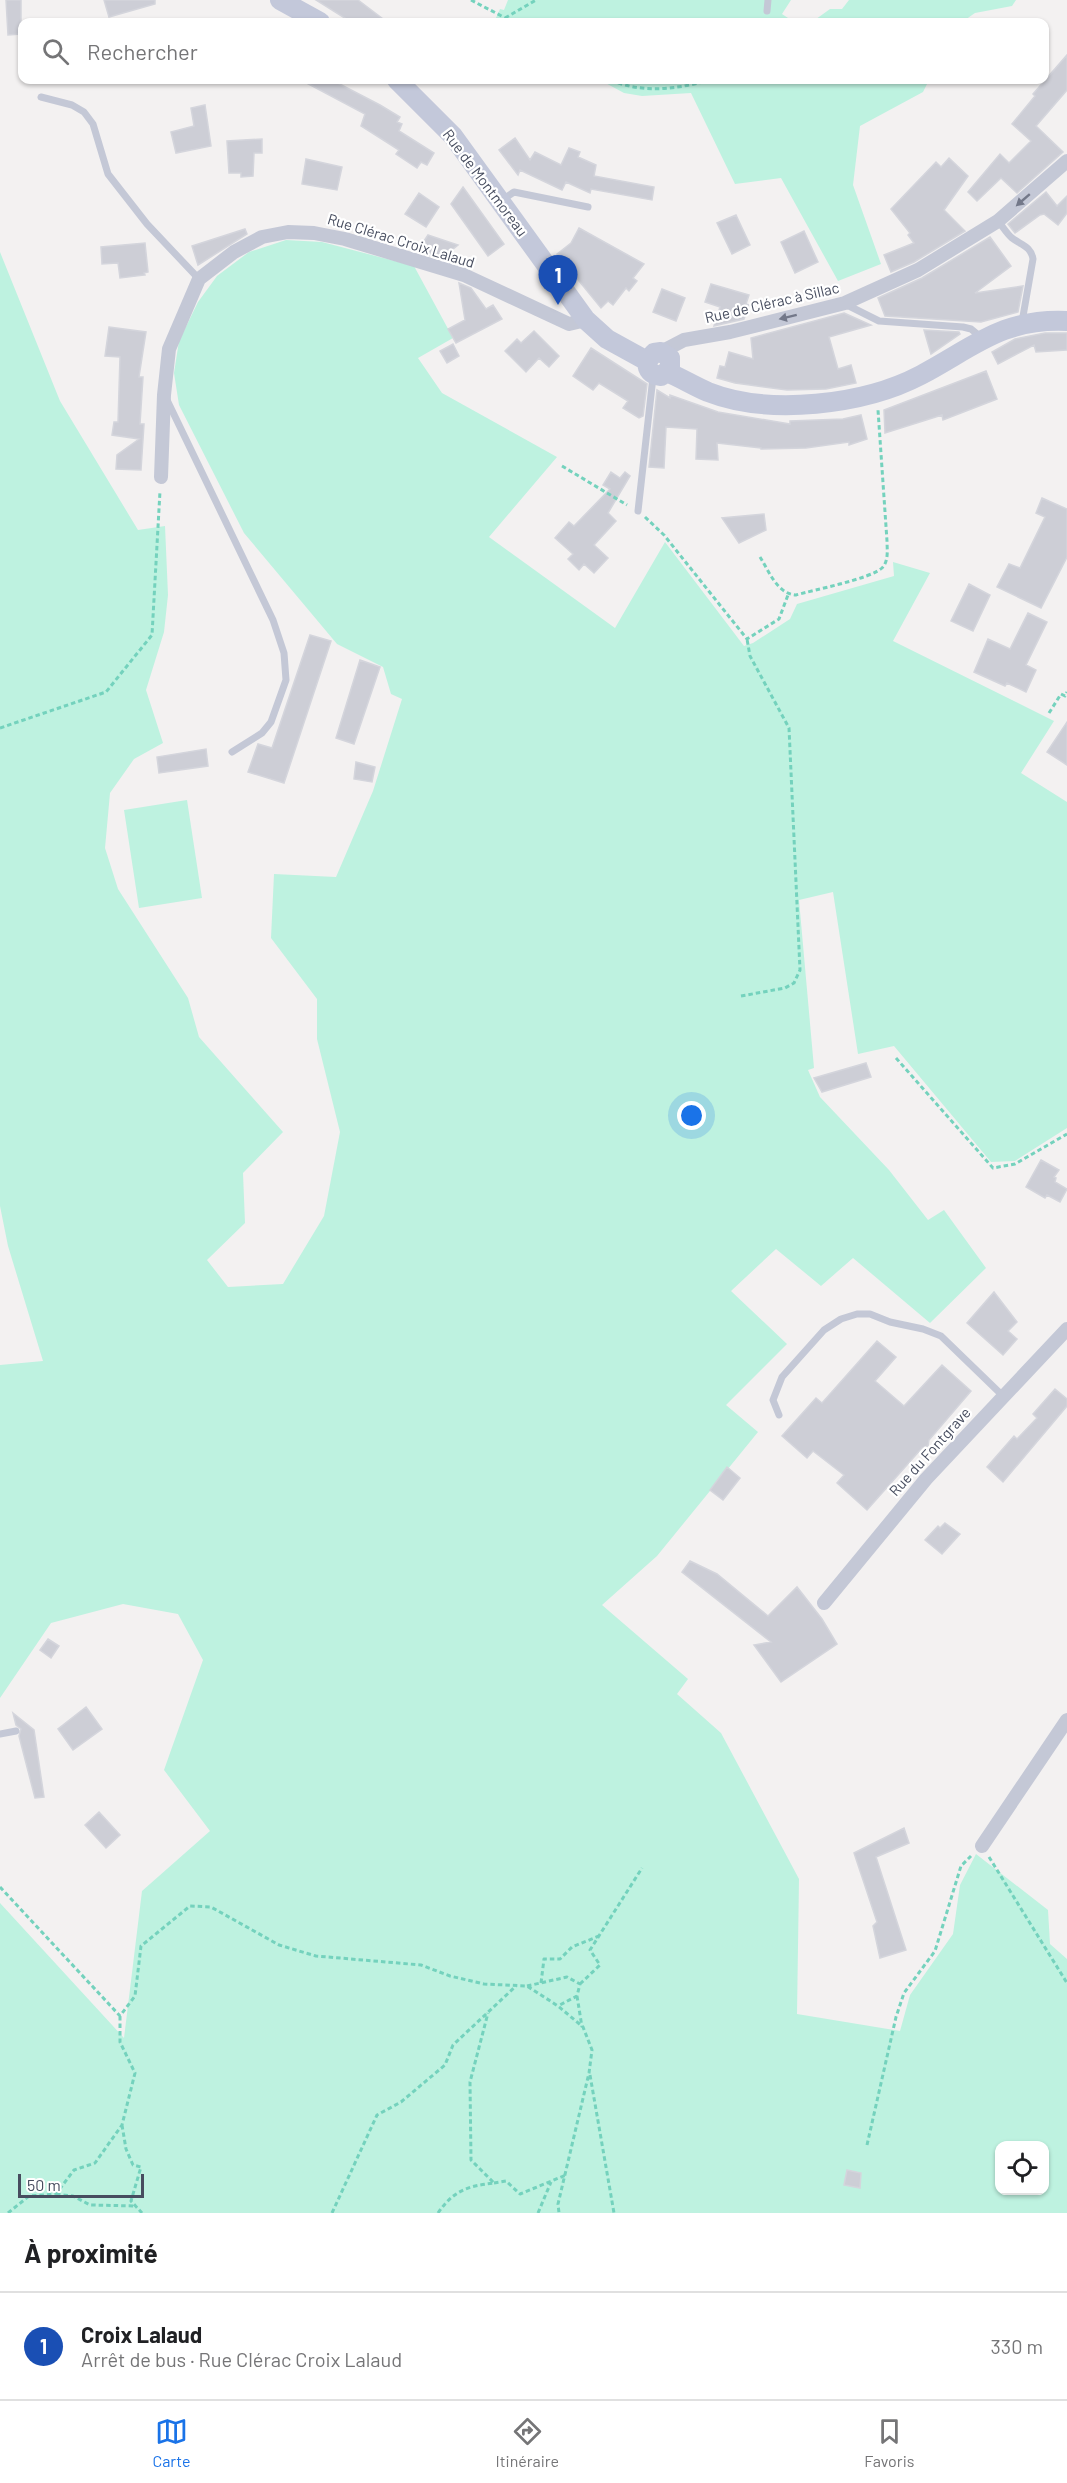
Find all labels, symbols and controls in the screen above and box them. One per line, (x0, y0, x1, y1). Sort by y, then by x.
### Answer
search box (18, 18, 1049, 84)
icon: search (39, 35, 72, 68)
text: Rechercher (87, 38, 198, 64)
street label: Rue de Montmoreau (440, 125, 532, 239)
one-way arrow (1016, 193, 1031, 206)
street label: Rue Clérac Croix Lalaud (326, 209, 477, 271)
pin: 1 (538, 256, 578, 305)
street label: Rue de Clérac à Sillac (703, 278, 841, 326)
one-way arrow (779, 313, 797, 323)
your location (677, 1101, 706, 1130)
street label: Rue du Fontgrave (885, 1403, 974, 1499)
map controls (995, 2141, 1049, 2195)
button: locate (995, 2141, 1049, 2195)
scale bar (18, 2171, 144, 2198)
text: 50 m (27, 2175, 61, 2194)
text: À proximité (24, 2237, 158, 2268)
text: Croix Lalaud (81, 2321, 202, 2347)
text: 1 (40, 2334, 47, 2358)
text: 330 m (991, 2334, 1043, 2358)
text: Arrêt de bus · Rue Clérac Croix Lalaud (81, 2347, 402, 2371)
tab: Carte (153, 2415, 190, 2470)
tab: Itinéraire (496, 2415, 559, 2470)
tab: Favoris (864, 2415, 914, 2470)

